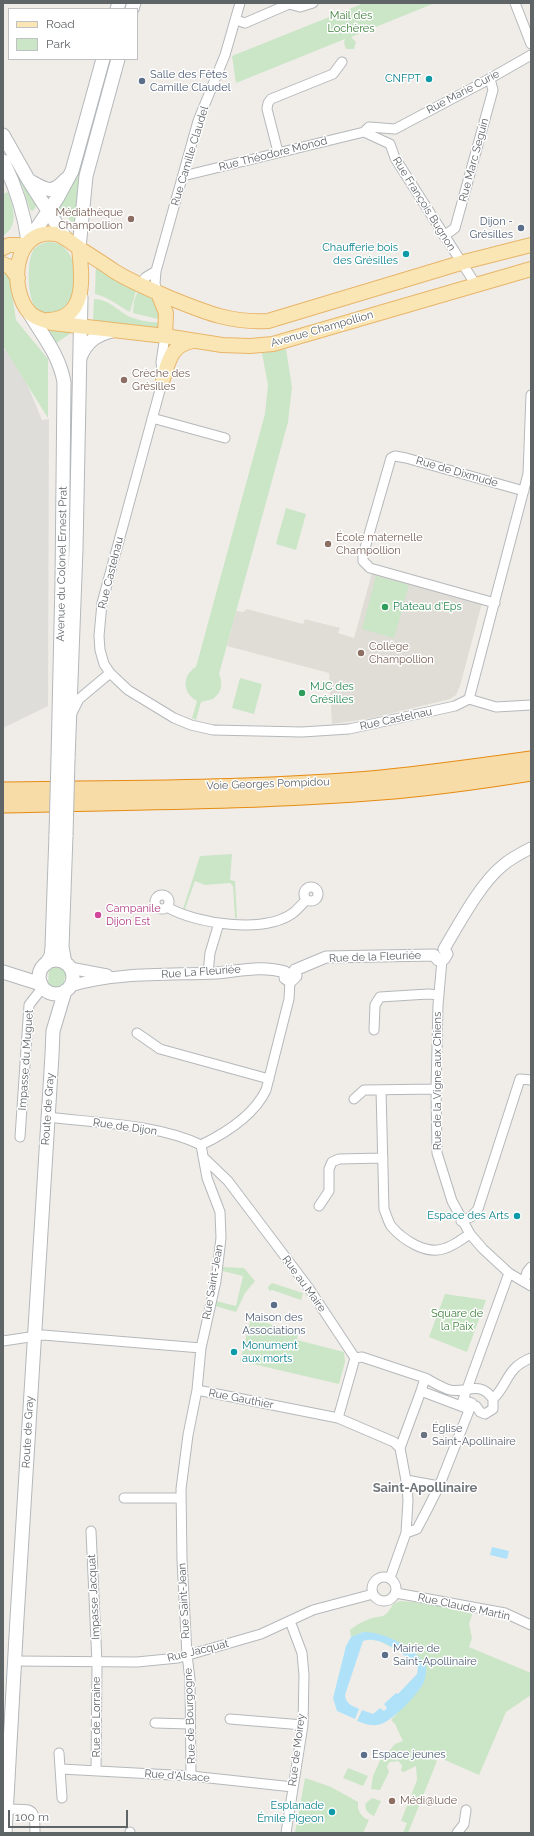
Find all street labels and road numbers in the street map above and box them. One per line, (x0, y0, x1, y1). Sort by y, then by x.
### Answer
street label: Rue Marie Curie (424, 67, 502, 117)
street label: Rue Camille Claudel (169, 105, 211, 207)
street label: Rue Marc Seguin (456, 117, 492, 203)
street label: Rue Théodore Monod (217, 134, 329, 174)
street label: Rue François Bugnon (390, 155, 458, 253)
street label: Avenue Champollion (269, 308, 375, 350)
street label: Rue de Dixmude (414, 454, 500, 490)
street label: Avenue du Colonel Ernest Prat (54, 486, 70, 642)
street label: Rue Castelnau (96, 536, 126, 610)
street label: Rue Castelnau (359, 705, 433, 733)
street label: Voie Georges Pompidou (206, 775, 330, 793)
street label: Rue de la Fleuriée (329, 949, 421, 965)
street label: Rue La Fleuriée (161, 963, 241, 981)
street label: Impasse du Muguet (16, 1009, 36, 1111)
street label: Rue de la Vigne aux Chiens (431, 1012, 445, 1150)
street label: Route de Gray (39, 1072, 57, 1146)
street label: Rue de Dijon (92, 1116, 158, 1138)
street label: Rue Saint-Jean (200, 1243, 226, 1321)
street label: Rue au Maire (279, 1253, 329, 1315)
street label: Rue Gauthier (207, 1386, 275, 1412)
street label: Route de Gray (20, 1395, 36, 1469)
street label: Impasse Jacquat (85, 1554, 103, 1640)
street label: Rue Saint-Jean (175, 1563, 193, 1639)
street label: Rue Claude Martin (417, 1591, 511, 1623)
street label: Rue Jacquat (166, 1637, 230, 1665)
street label: Rue de Bourgogne (182, 1668, 198, 1764)
street label: Rue de Lorraine (90, 1677, 104, 1757)
street label: Rue de Moirey (286, 1713, 308, 1787)
street label: Rue d'Alsace (144, 1767, 210, 1785)

